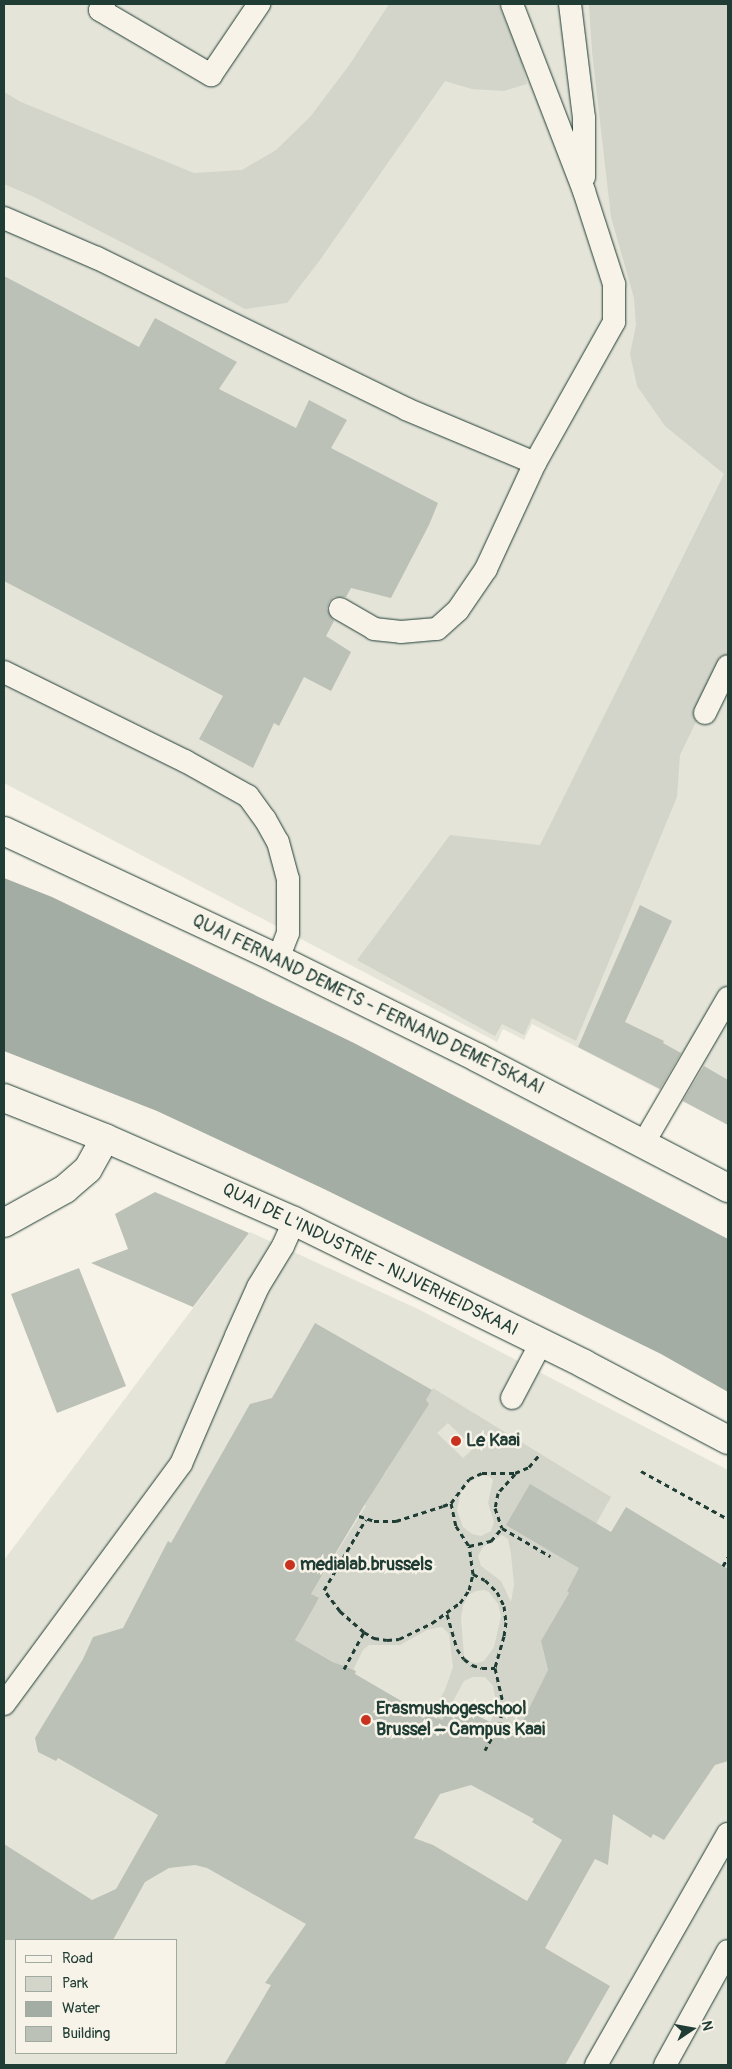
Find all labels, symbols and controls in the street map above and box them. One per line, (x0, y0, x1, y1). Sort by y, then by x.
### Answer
street label: QUAI FERNAND DEMETS - FERNAND DEMETSKAAI (188, 910, 548, 1100)
street label: QUAI DE L'INDUSTRIE - NIJVERHEIDSKAAI (219, 1179, 521, 1341)
place label: Le Kaai (466, 1430, 520, 1452)
marker: Le Kaai (450, 1435, 462, 1447)
place label: medialab.brussels (300, 1554, 432, 1576)
marker: medialab.brussels (284, 1559, 296, 1571)
place label: Erasmushogeschool Brussel – Campus Kaai (376, 1699, 545, 1742)
marker: Erasmushogeschool Brussel – Campus Kaai (360, 1714, 372, 1726)
legend (15, 1939, 178, 2054)
text: Road (62, 1949, 93, 1968)
text: Park (62, 1974, 88, 1993)
text: Water (62, 1999, 100, 2018)
north arrow (667, 2004, 717, 2054)
text: N (698, 2019, 716, 2032)
text: Building (62, 2024, 110, 2043)

